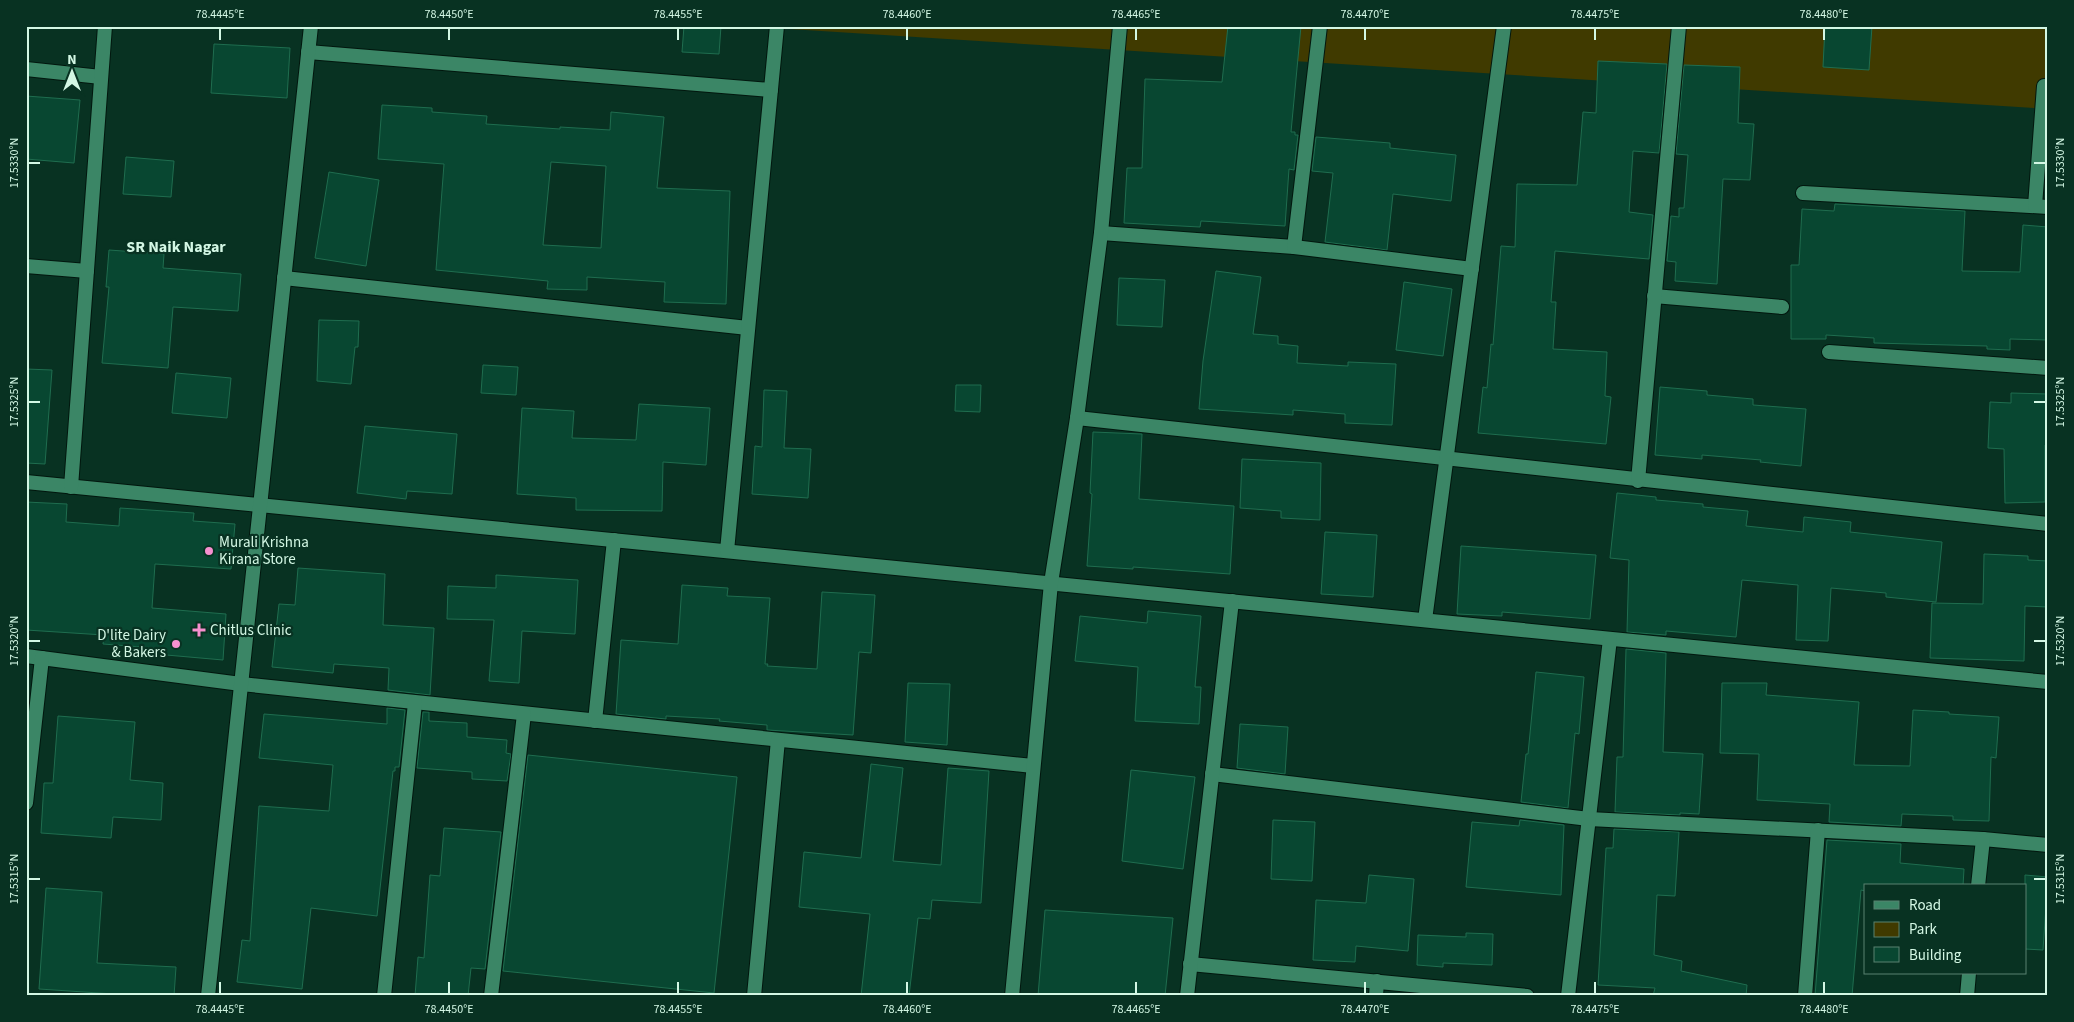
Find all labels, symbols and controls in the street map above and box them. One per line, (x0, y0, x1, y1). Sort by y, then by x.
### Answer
text: 78.4445°E (195, 6, 245, 23)
text: 78.4450°E (424, 6, 474, 23)
text: 78.4455°E (653, 6, 703, 23)
text: 78.4460°E (882, 6, 932, 23)
text: 78.4465°E (1111, 6, 1161, 23)
text: 78.4470°E (1340, 6, 1390, 23)
text: 78.4475°E (1570, 6, 1620, 23)
text: 78.4480°E (1799, 6, 1849, 23)
north arrow (48, 48, 98, 98)
text: N (67, 50, 77, 70)
text: 17.5330°N (6, 138, 23, 188)
text: 17.5330°N (2052, 138, 2069, 188)
district label: SR Naik Nagar (126, 236, 226, 258)
text: 17.5325°N (6, 377, 23, 427)
text: 17.5325°N (2052, 377, 2069, 427)
place label: Murali Krishna Kirana Store (219, 532, 309, 570)
marker: Murali Krishna Kirana Store (203, 545, 215, 557)
text: 17.5320°N (6, 616, 23, 666)
text: 17.5320°N (2052, 616, 2069, 666)
place label: Chitlus Clinic (210, 620, 292, 641)
marker: Chitlus Clinic (192, 623, 206, 637)
place label: D'lite Dairy & Bakers (97, 625, 166, 663)
marker: D'lite Dairy & Bakers (170, 638, 182, 650)
text: 17.5315°N (6, 854, 23, 904)
text: 17.5315°N (2052, 854, 2069, 904)
legend (1864, 884, 2026, 974)
text: Road (1909, 895, 1941, 916)
text: Park (1909, 919, 1938, 940)
text: Building (1909, 945, 1962, 966)
text: 78.4445°E (195, 1001, 245, 1018)
text: 78.4450°E (424, 1001, 474, 1018)
text: 78.4455°E (653, 1001, 703, 1018)
text: 78.4460°E (882, 1001, 932, 1018)
text: 78.4465°E (1111, 1001, 1161, 1018)
text: 78.4470°E (1340, 1001, 1390, 1018)
text: 78.4475°E (1570, 1001, 1620, 1018)
text: 78.4480°E (1799, 1001, 1849, 1018)

